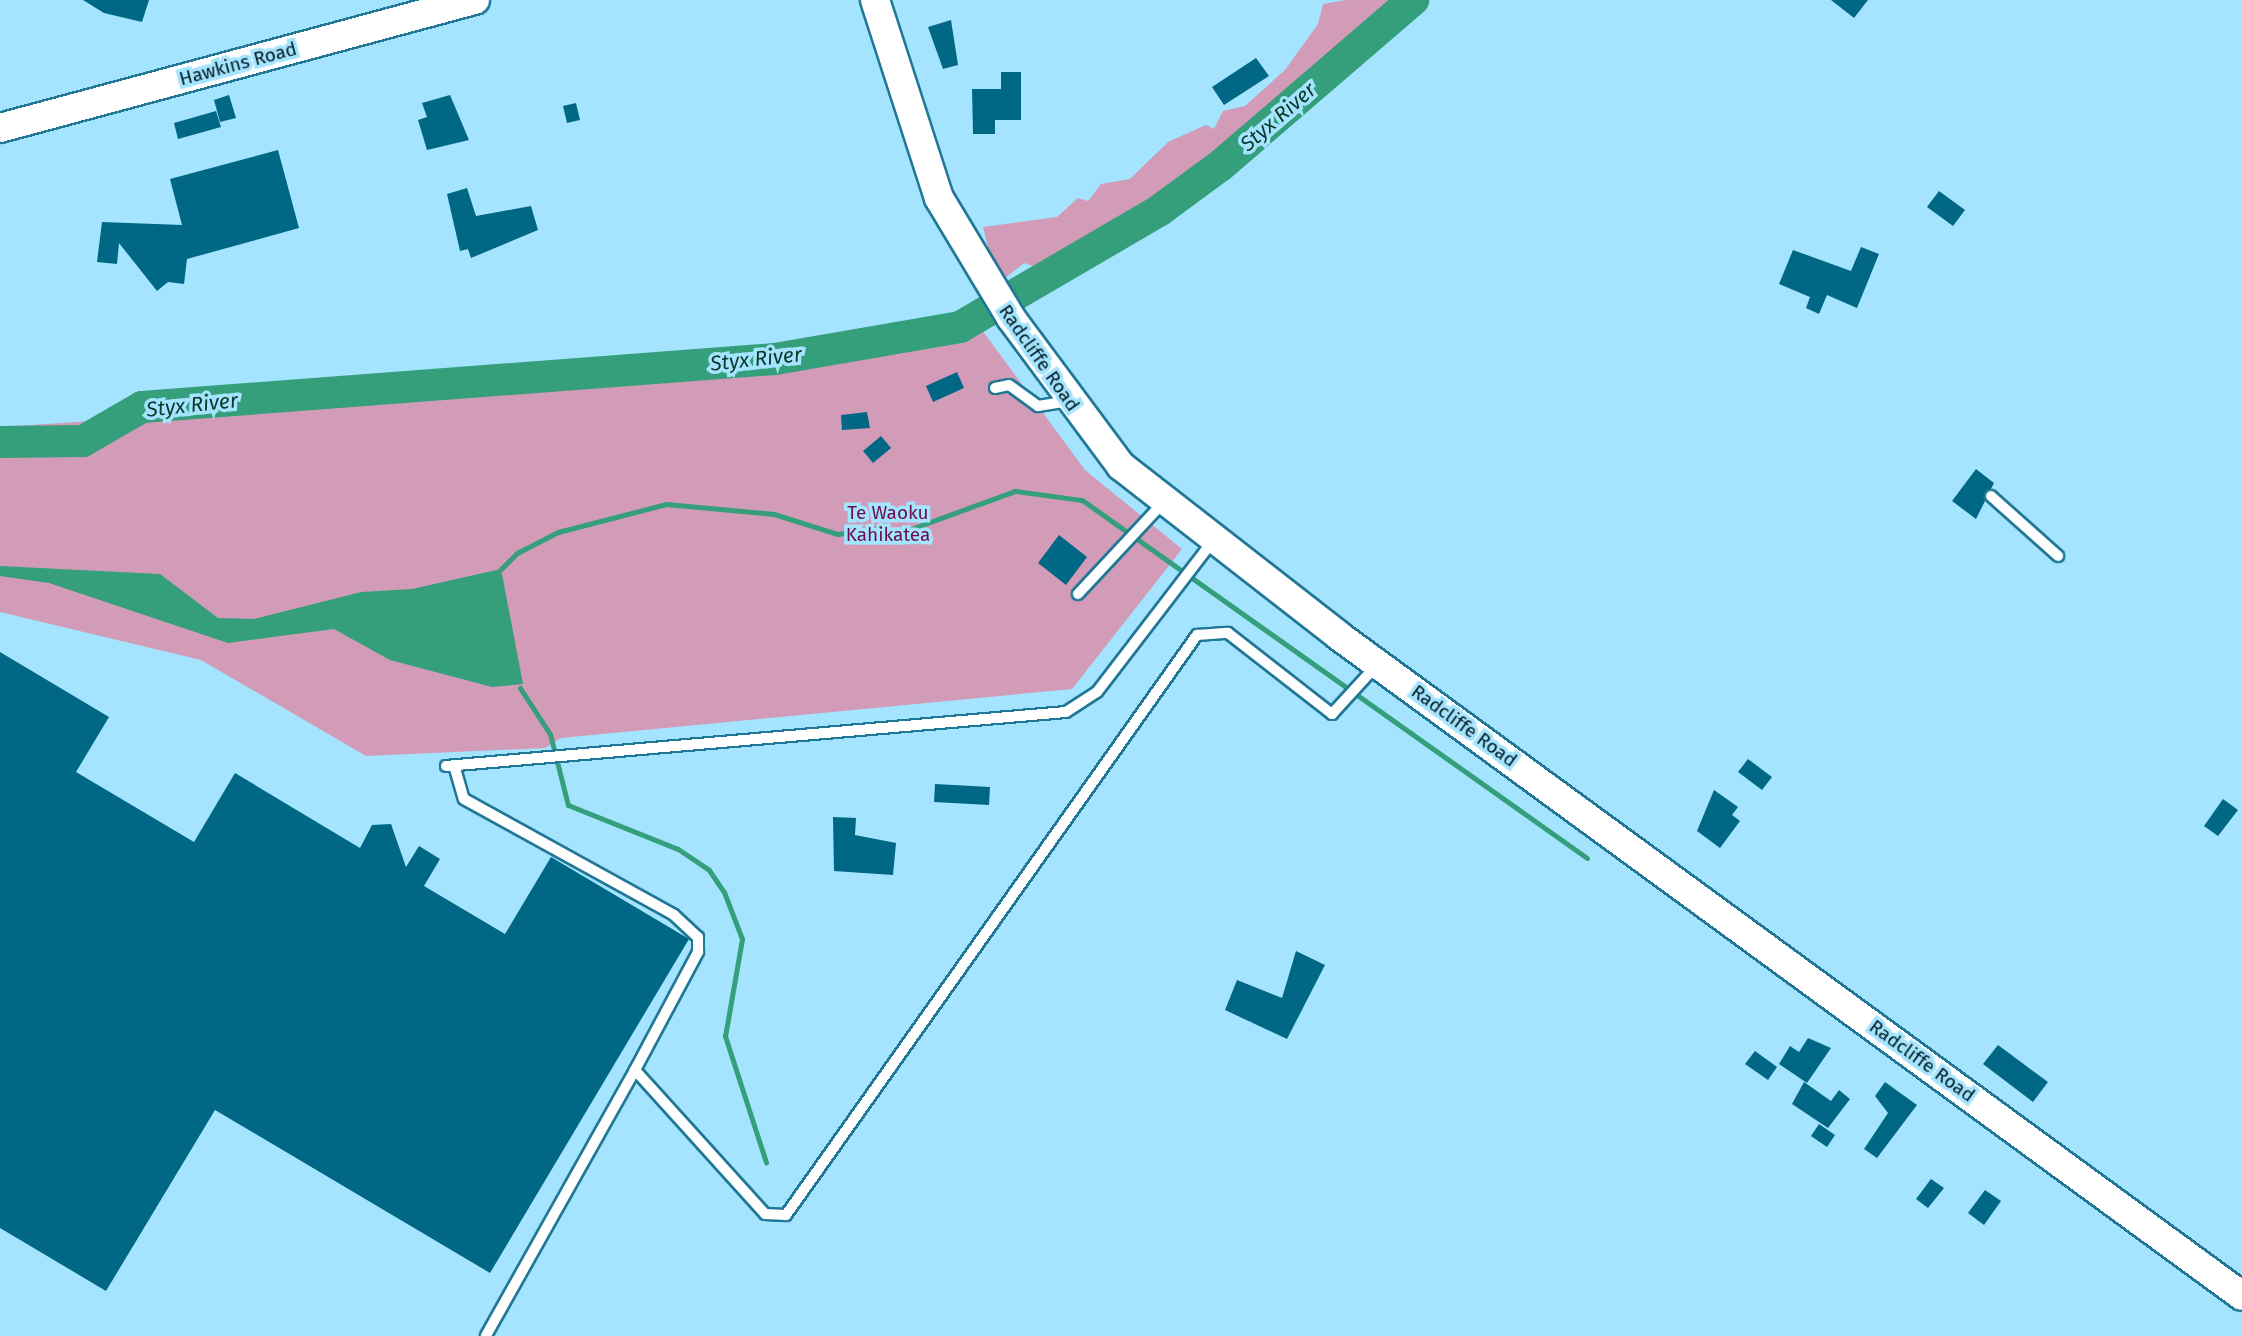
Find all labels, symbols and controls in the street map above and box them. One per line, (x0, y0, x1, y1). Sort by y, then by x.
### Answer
street label: Hawkins Road (177, 37, 299, 91)
water label: Styx River (1235, 77, 1321, 157)
street label: Radcliffe Road (994, 300, 1084, 416)
water label: Styx River (709, 342, 803, 376)
water label: Styx River (145, 388, 239, 422)
park label: Te Waoku Kahikatea (846, 502, 930, 546)
street label: Radcliffe Road (1407, 680, 1521, 772)
street label: Radcliffe Road (1865, 1015, 1979, 1107)

